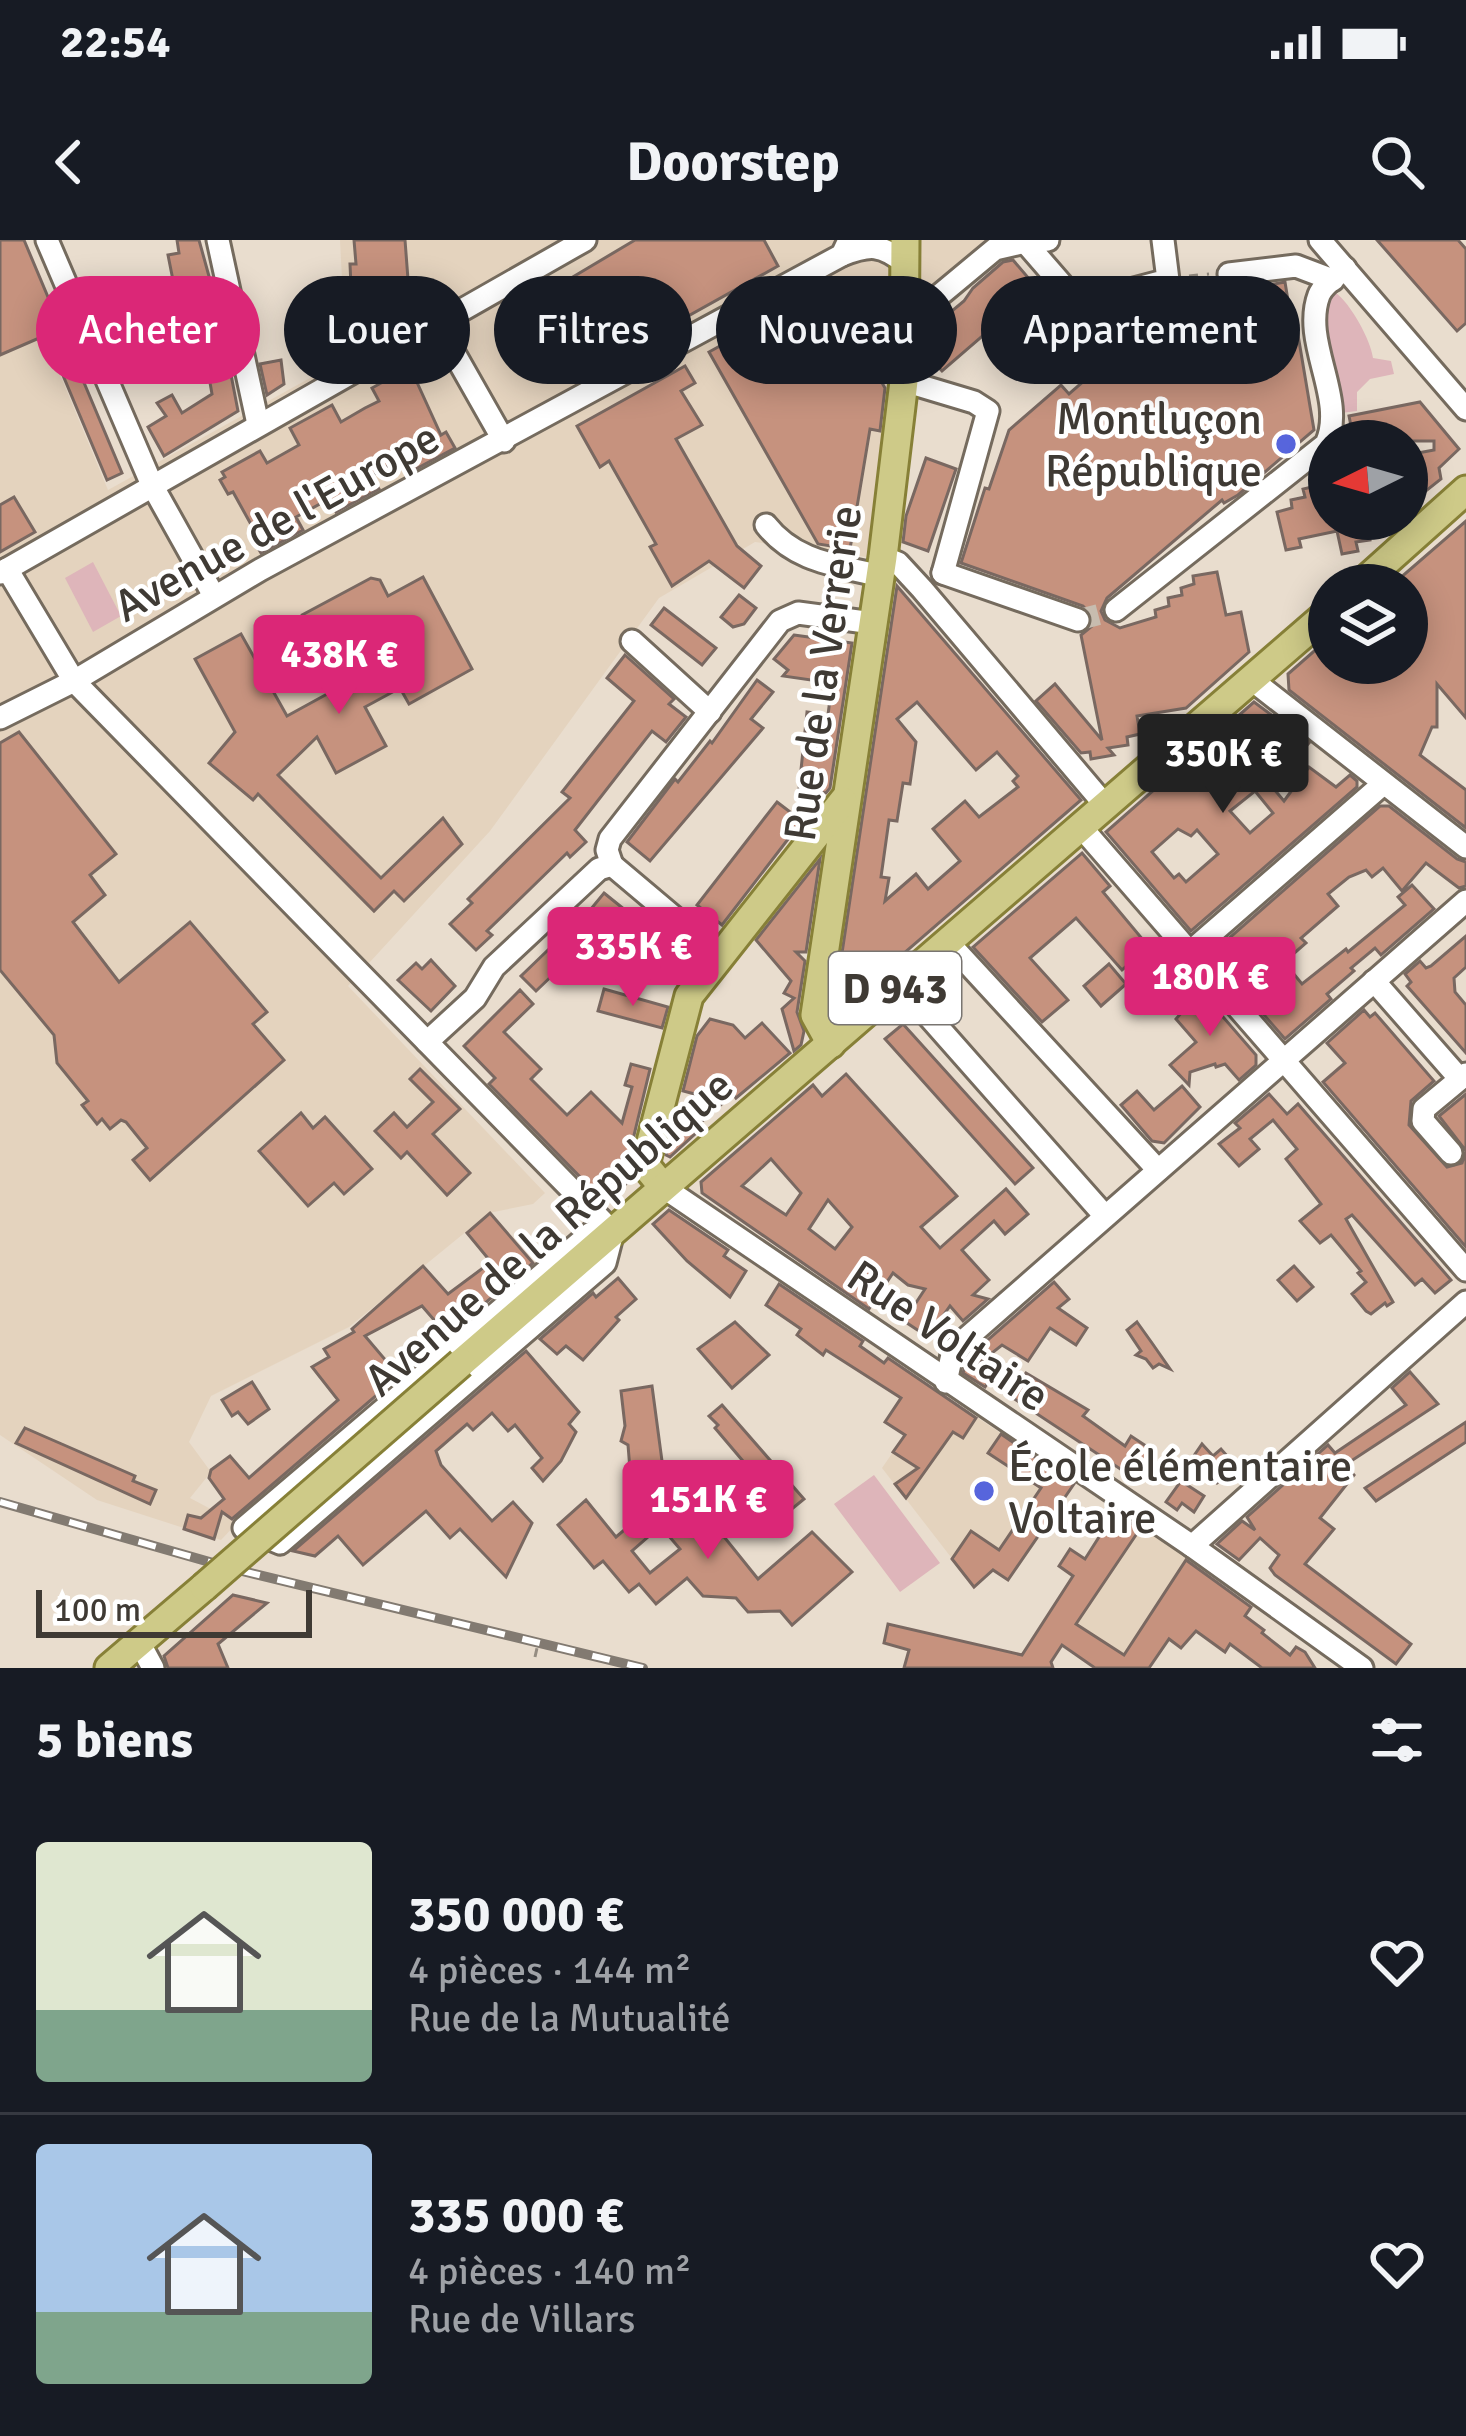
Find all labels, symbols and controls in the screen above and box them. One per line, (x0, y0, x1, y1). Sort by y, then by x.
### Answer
text: 22:54 (60, 15, 170, 70)
icon: back (36, 129, 102, 195)
text: Doorstep (626, 129, 840, 196)
icon: search (1364, 129, 1430, 195)
chip: Acheter (36, 276, 260, 384)
chip: Louer (284, 276, 470, 384)
chip: Filtres (494, 276, 692, 384)
chip: Nouveau (716, 276, 957, 384)
chip: Appartement (981, 276, 1300, 384)
place label: Montluçon République (1045, 392, 1262, 499)
street label: Avenue de l'Europe (105, 410, 449, 634)
north arrow (1308, 420, 1428, 540)
map controls (1308, 420, 1428, 684)
marker: Montluçon République (1273, 431, 1299, 457)
street label: Rue de la Verrerie (773, 502, 874, 844)
button: layers (1308, 564, 1428, 684)
pin: 438K € (241, 615, 437, 717)
text: 438K € (280, 630, 398, 678)
pin: 350K € (1125, 714, 1321, 816)
text: 350K € (1164, 729, 1282, 777)
pin: 335K € (535, 907, 731, 1009)
text: 335K € (574, 922, 692, 970)
pin: 180K € (1112, 937, 1308, 1039)
road number: D 943 (829, 952, 961, 1024)
text: 180K € (1151, 952, 1269, 1000)
street label: Avenue de la République (354, 1058, 744, 1408)
street label: Rue Voltaire (837, 1249, 1059, 1424)
place label: École élémentaire Voltaire (1008, 1439, 1352, 1546)
pin: 151K € (610, 1460, 806, 1562)
text: 151K € (649, 1475, 767, 1523)
marker: École élémentaire Voltaire (971, 1478, 997, 1504)
scale bar (36, 1584, 312, 1637)
text: 100 m (54, 1590, 141, 1631)
icon: filters (1364, 1707, 1430, 1773)
text: 5 biens (36, 1709, 193, 1772)
text: 350 000 € (408, 1883, 623, 1946)
icon: home (132, 1890, 276, 2034)
icon: heart (1364, 1929, 1430, 1995)
text: 4 pièces · 144 m² (408, 1946, 691, 1994)
text: Rue de la Mutualité (408, 1994, 731, 2042)
text: 335 000 € (408, 2184, 623, 2247)
icon: home (132, 2192, 276, 2336)
icon: heart (1364, 2231, 1430, 2297)
text: 4 pièces · 140 m² (408, 2247, 691, 2295)
text: Rue de Villars (408, 2295, 635, 2343)

